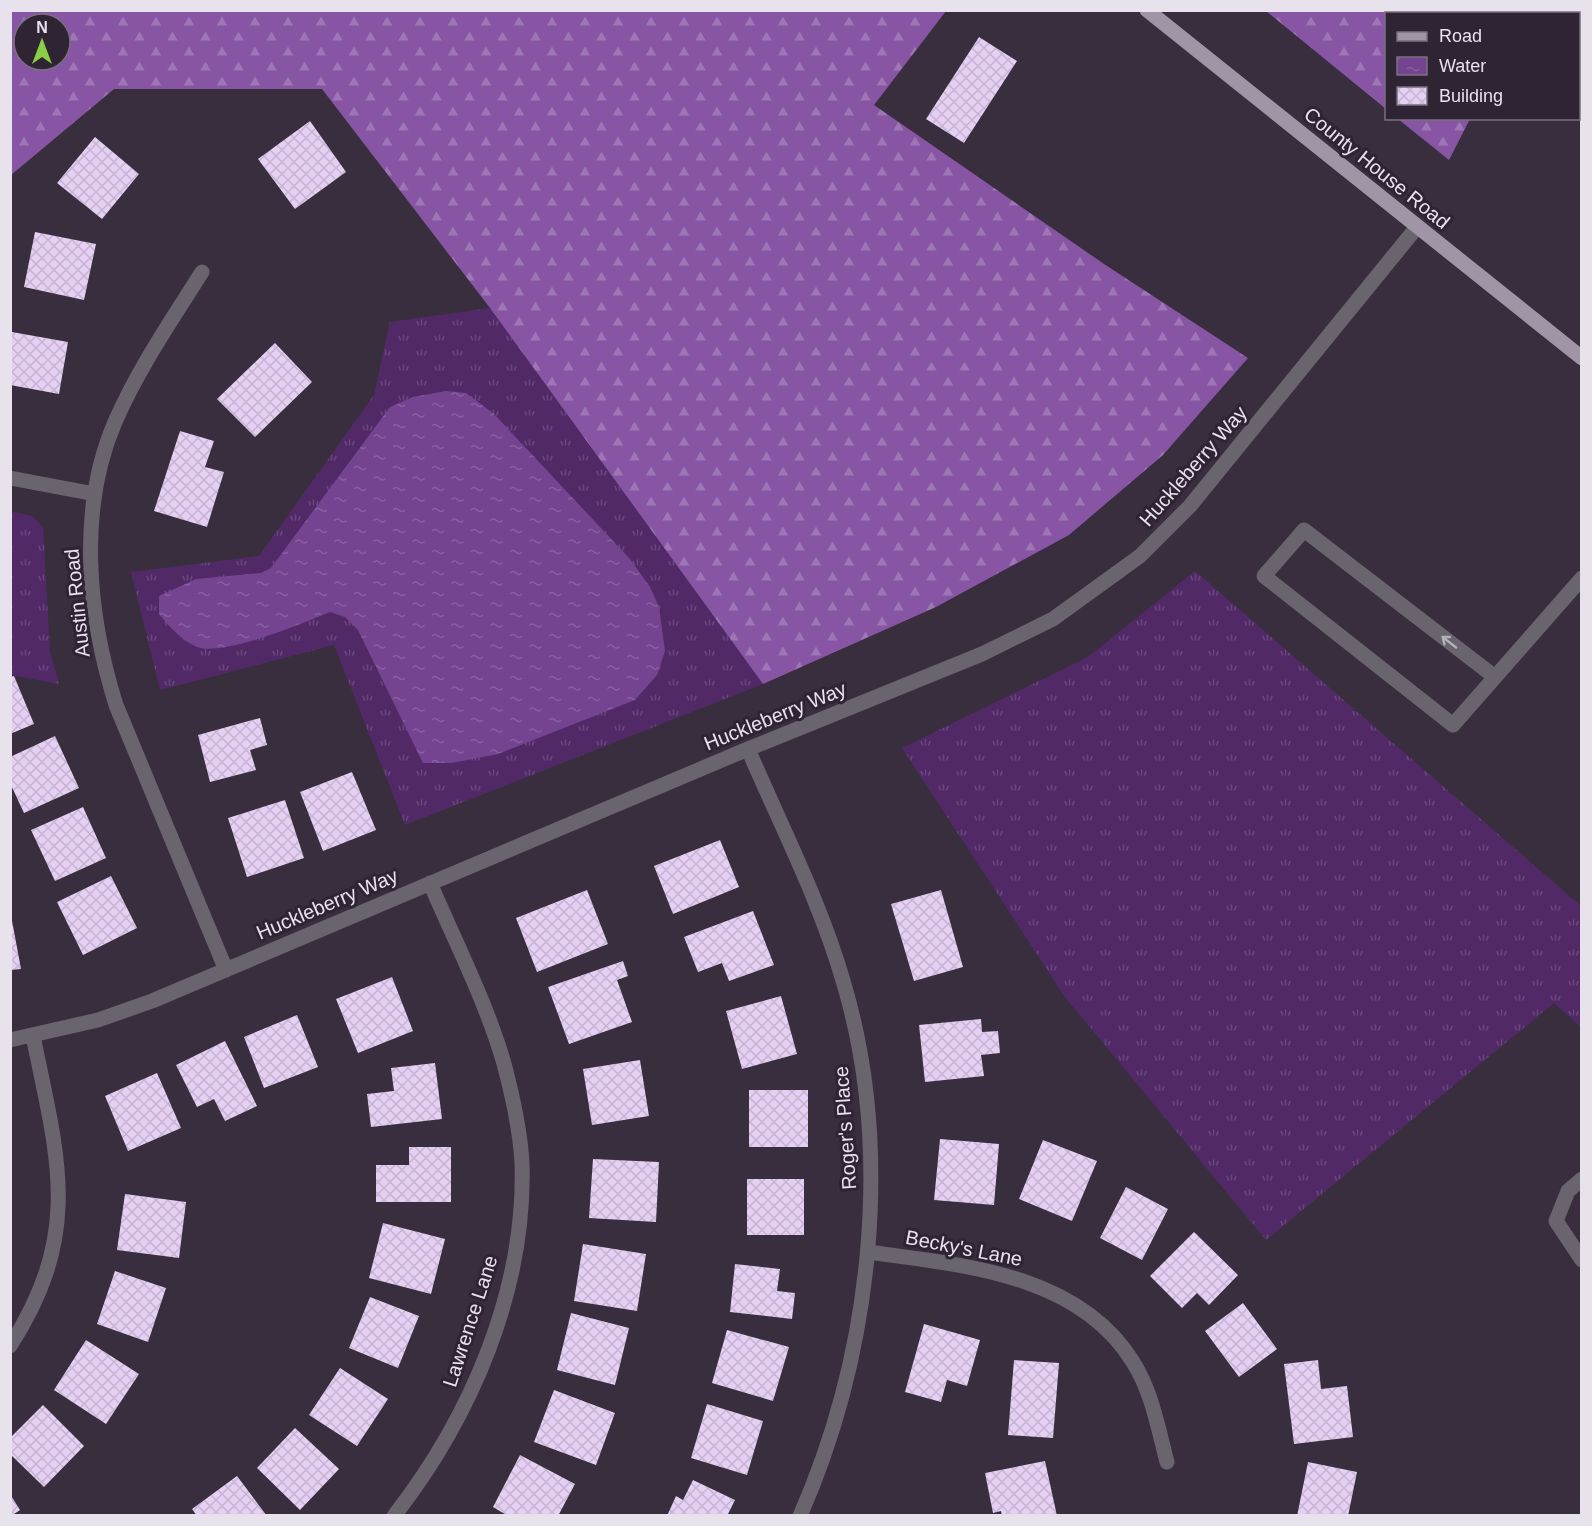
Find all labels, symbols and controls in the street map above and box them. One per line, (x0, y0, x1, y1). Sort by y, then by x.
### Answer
north arrow (12, 12, 72, 72)
legend (1385, 12, 1580, 120)
text: N (36, 19, 48, 36)
text: Road (1439, 26, 1482, 46)
text: Water (1439, 56, 1486, 76)
text: Building (1439, 86, 1503, 106)
street label: County House Road (1300, 103, 1454, 233)
street label: Huckleberry Way (1135, 402, 1251, 530)
street label: Austin Road (60, 548, 94, 658)
one-way arrow (1441, 635, 1457, 648)
street label: Huckleberry Way (701, 677, 849, 755)
street label: Huckleberry Way (253, 864, 401, 944)
street label: Roger's Place (830, 1065, 860, 1191)
street label: Becky's Lane (904, 1226, 1024, 1270)
street label: Lawrence Lane (438, 1253, 502, 1389)

